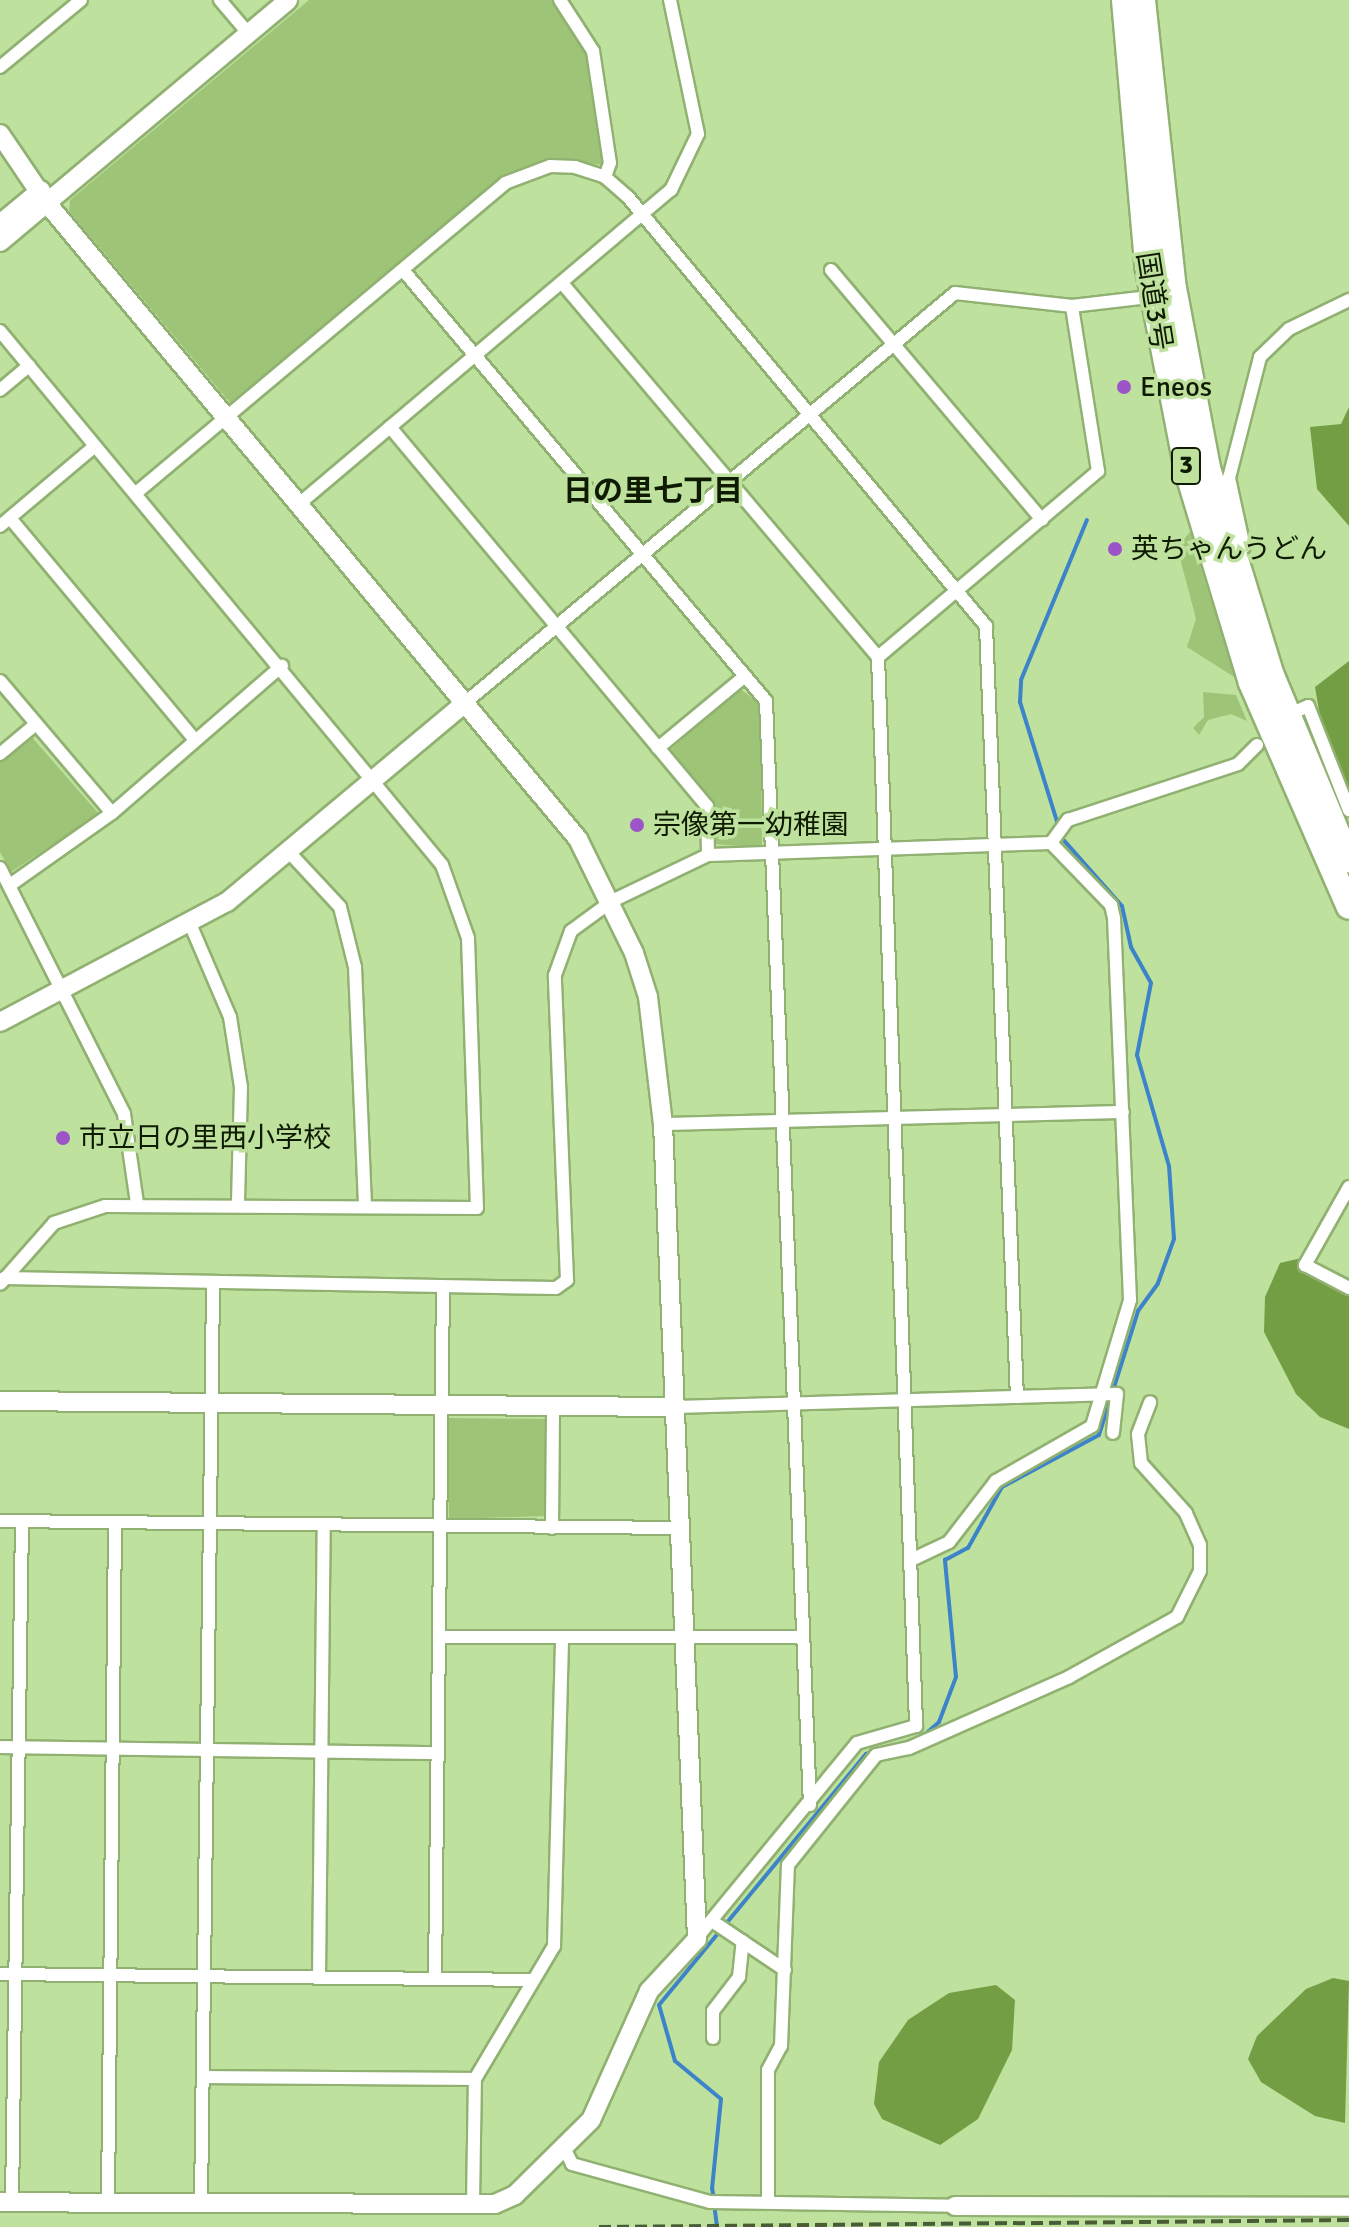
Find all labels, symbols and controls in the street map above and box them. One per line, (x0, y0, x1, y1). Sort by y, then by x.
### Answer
street label: 国道3号 (1130, 249, 1178, 353)
place label: Eneos (1140, 370, 1212, 404)
marker: Eneos (1115, 378, 1133, 396)
road number: 3 (1170, 444, 1202, 488)
district label: 日の里七丁目 (563, 474, 743, 510)
place label: 英ちゃんうどん (1131, 532, 1327, 566)
marker: 英ちゃんうどん (1106, 540, 1124, 558)
place label: 宗像第一幼稚園 (653, 808, 849, 842)
marker: 宗像第一幼稚園 (628, 816, 646, 834)
place label: 市立日の里西小学校 (79, 1121, 331, 1155)
marker: 市立日の里西小学校 (54, 1129, 72, 1147)

